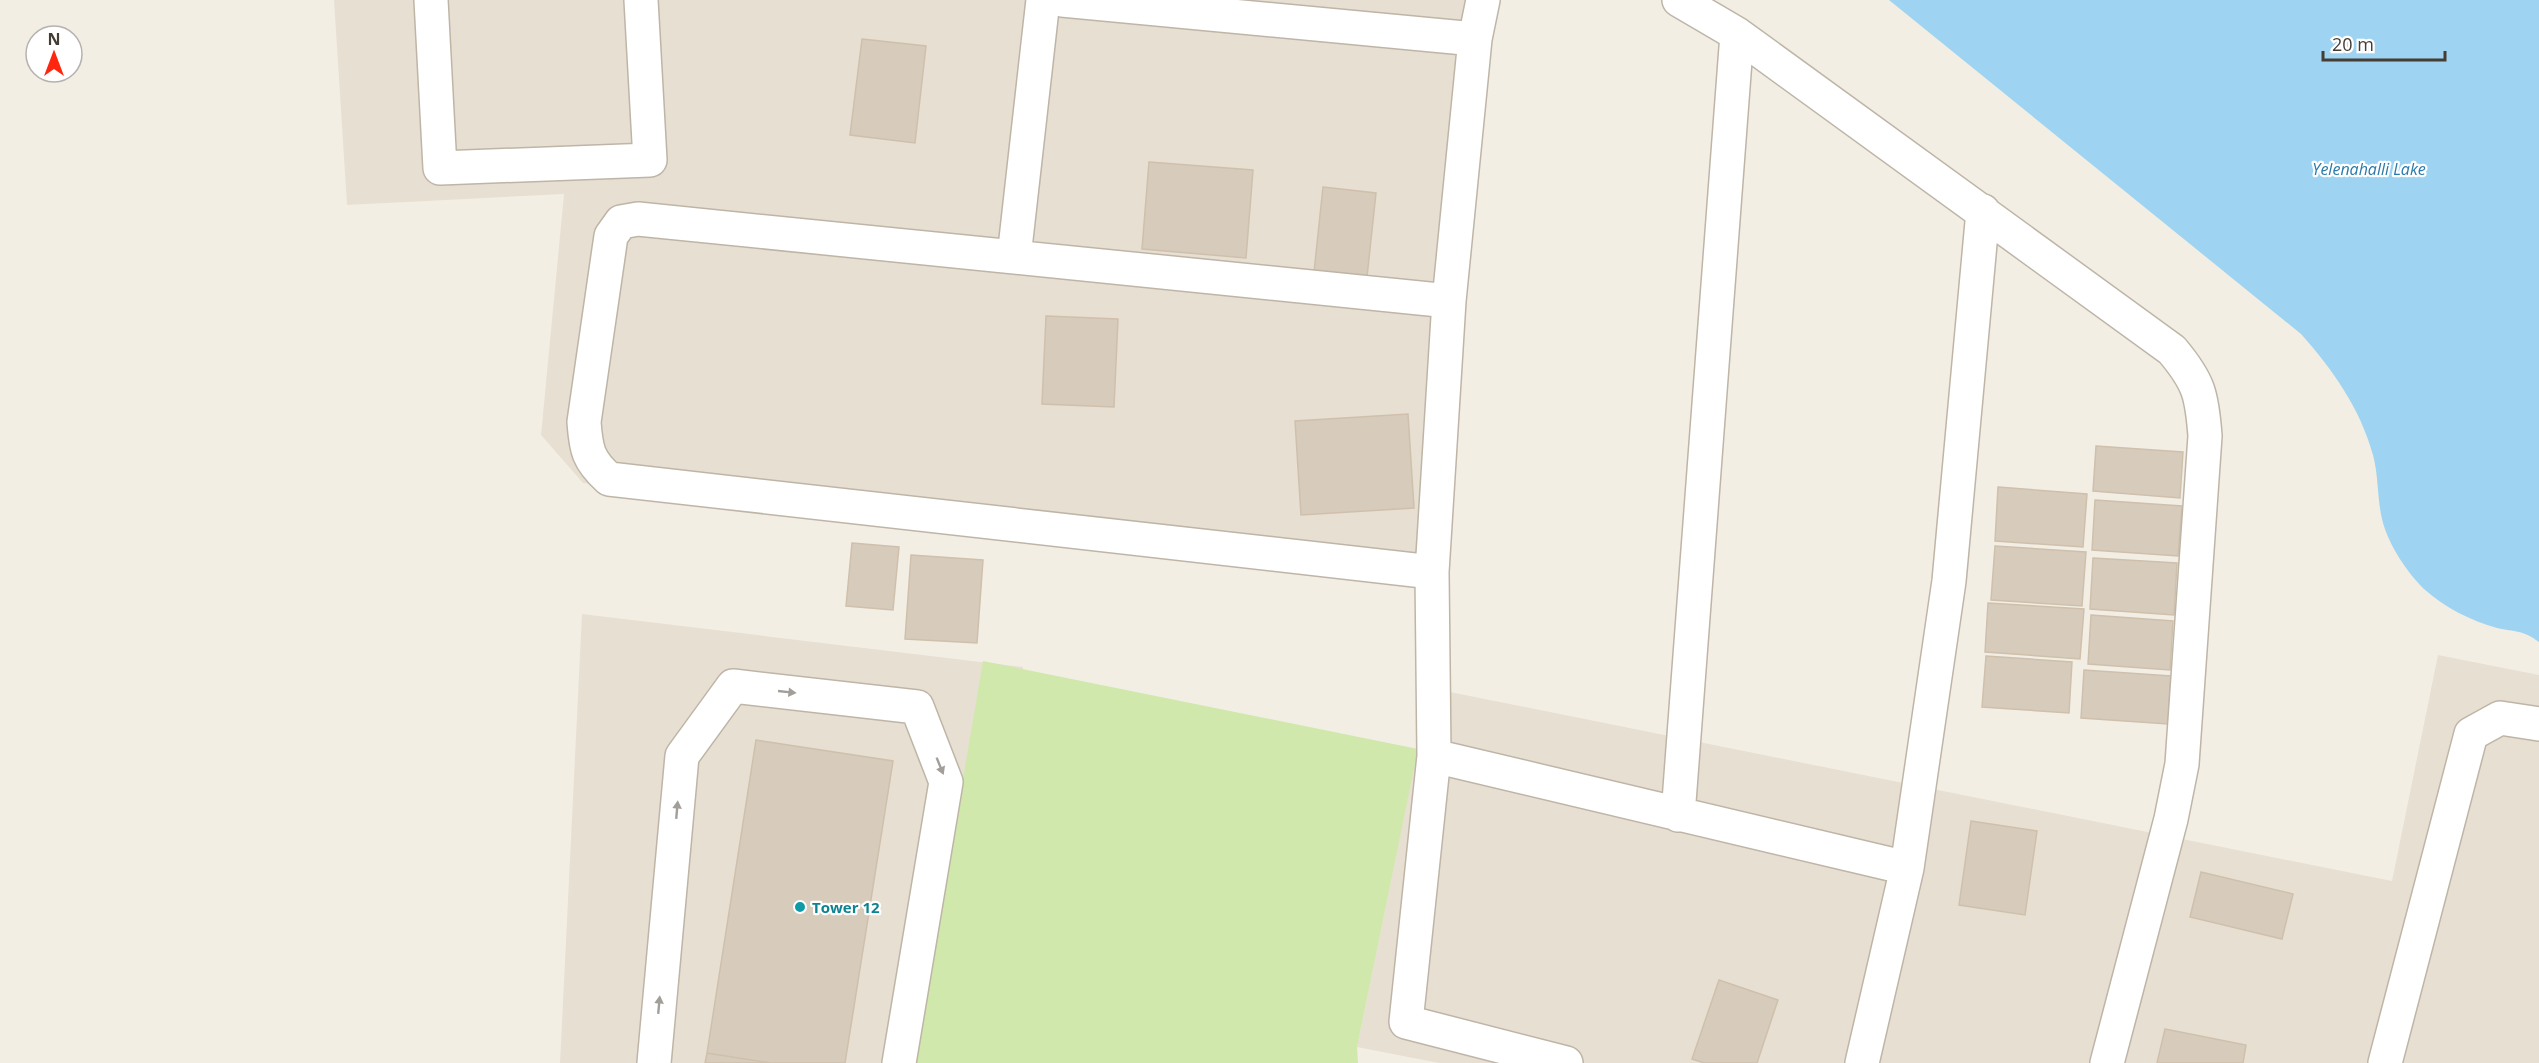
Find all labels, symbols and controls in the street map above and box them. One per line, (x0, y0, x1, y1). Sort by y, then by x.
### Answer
north arrow (24, 24, 84, 84)
scale bar (2323, 24, 2444, 62)
text: N (47, 28, 61, 50)
text: 20 m (2332, 32, 2374, 56)
water label: Yelenahalli Lake (2312, 158, 2426, 180)
one-way arrow (777, 688, 796, 697)
one-way arrow (935, 758, 945, 776)
one-way arrow (672, 801, 682, 820)
place label: Tower 12 (812, 897, 880, 917)
marker: Tower 12 (793, 900, 807, 914)
one-way arrow (654, 995, 664, 1014)

